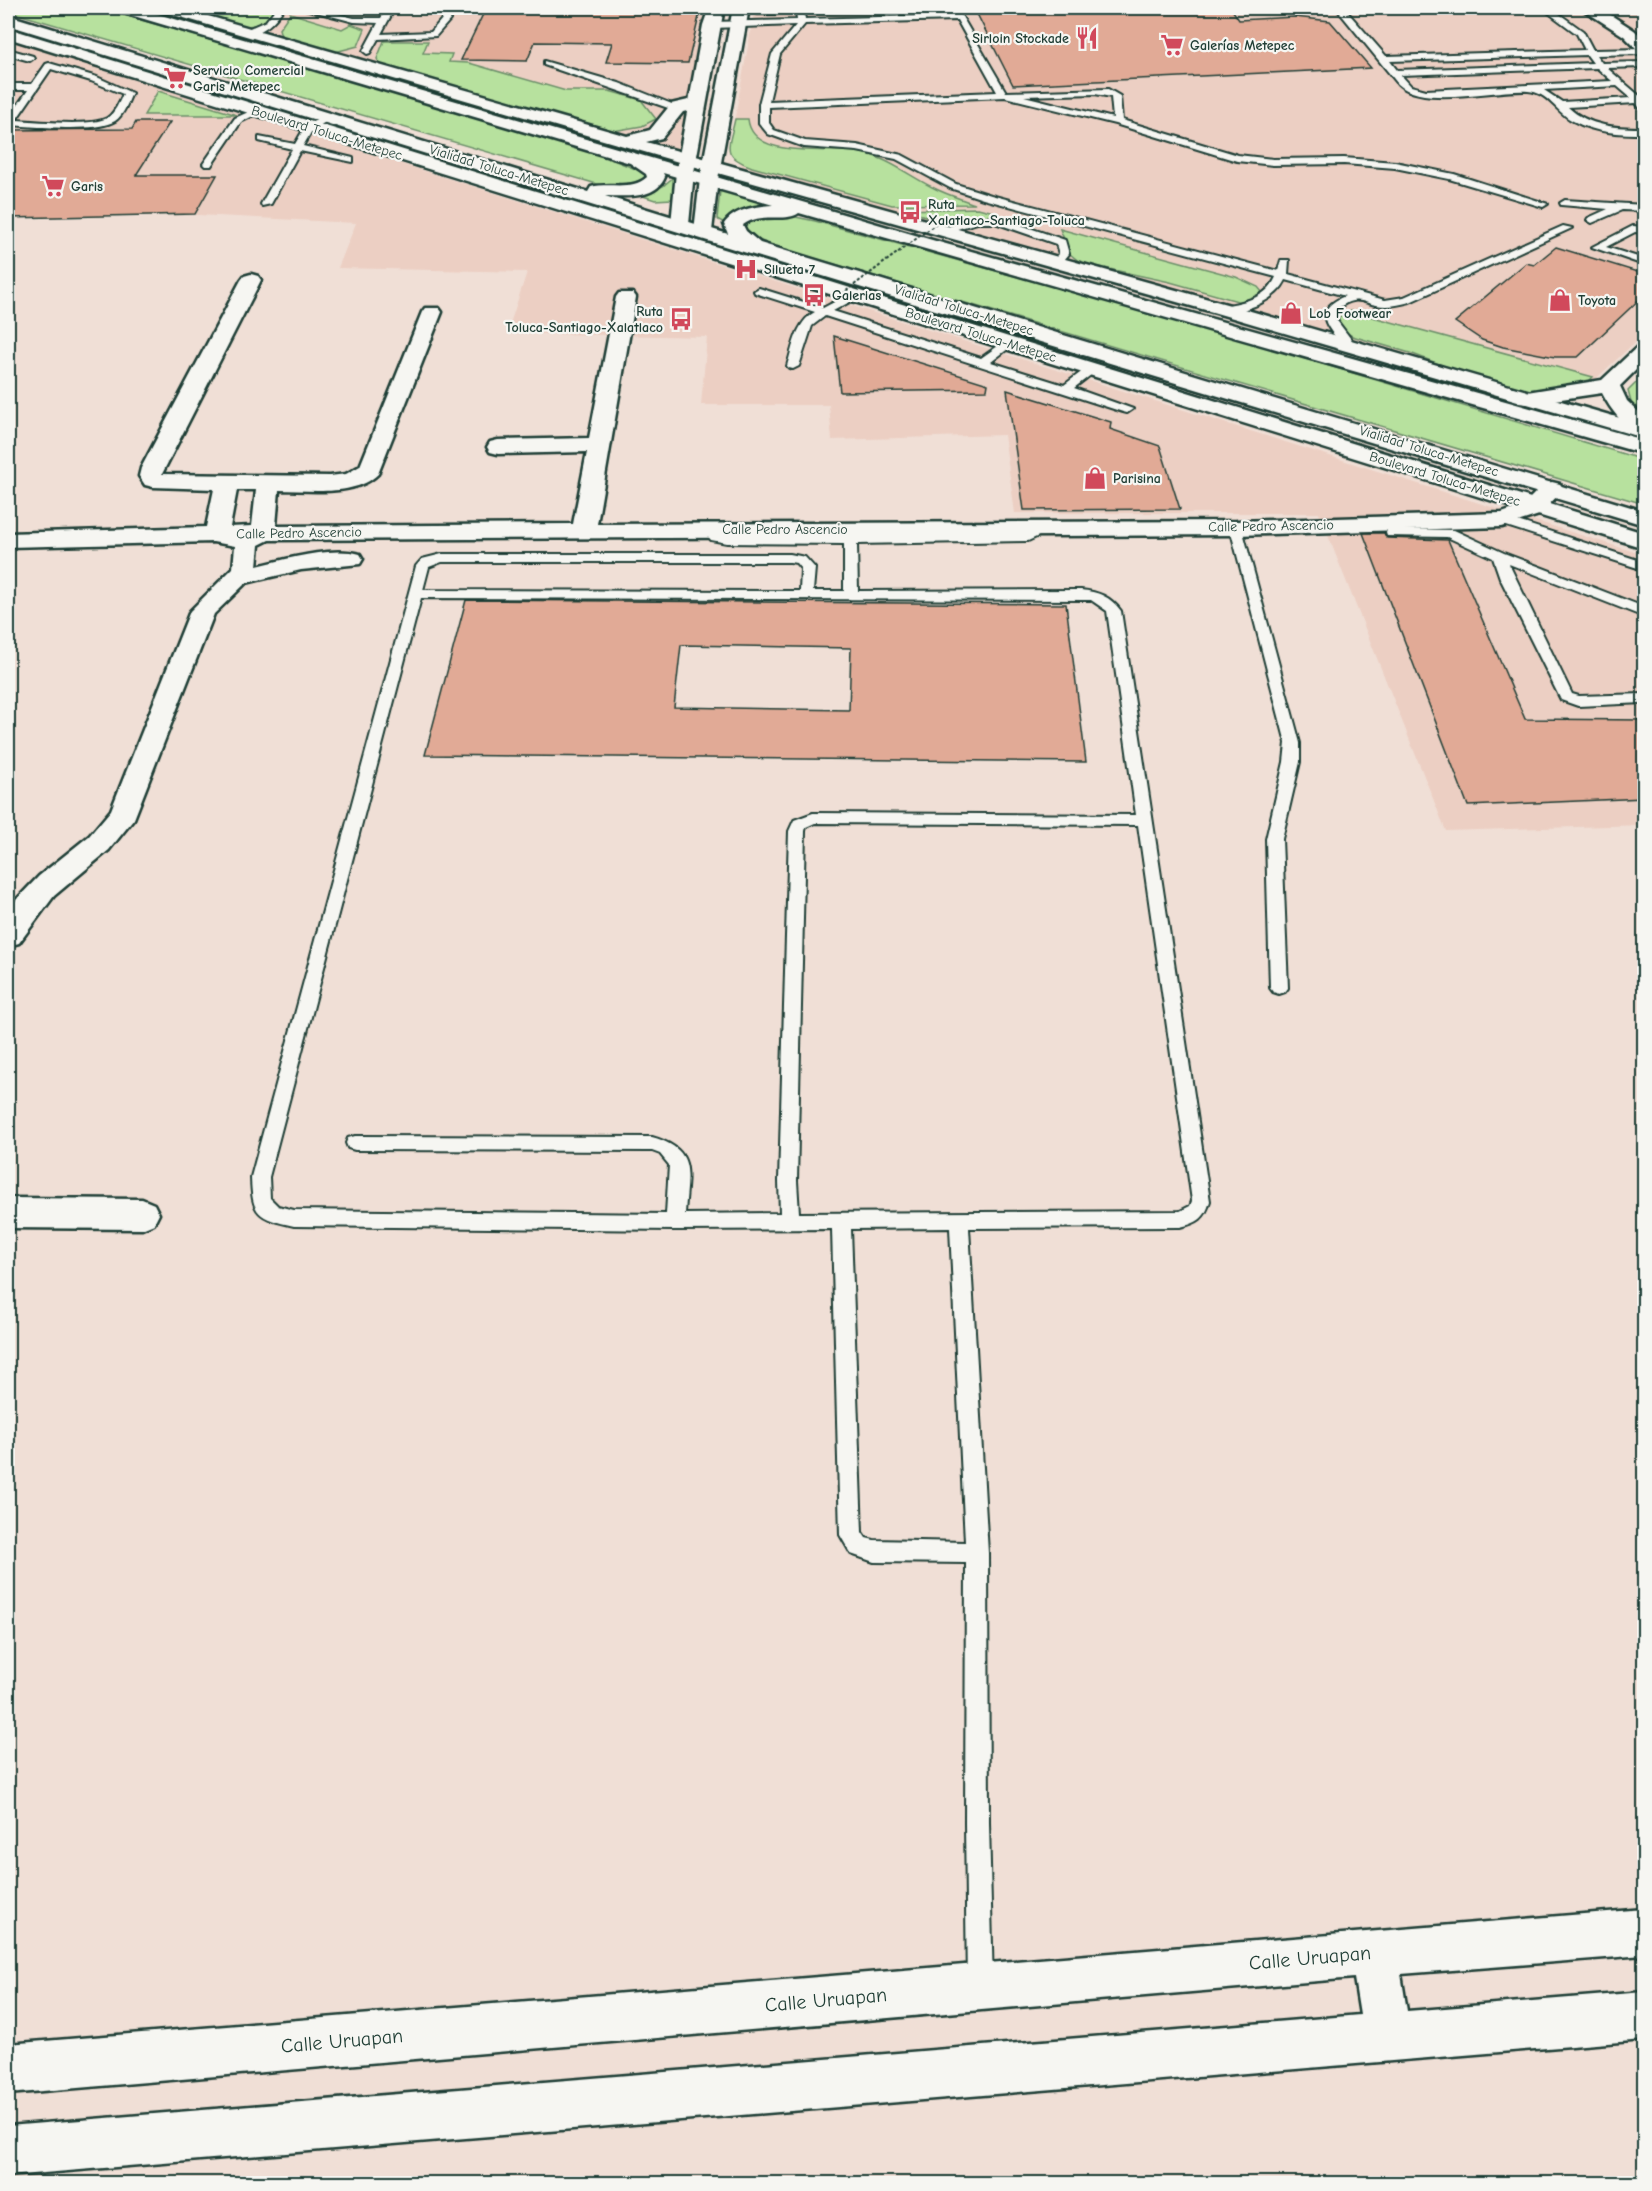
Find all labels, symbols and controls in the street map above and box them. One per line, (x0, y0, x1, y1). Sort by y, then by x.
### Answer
restaurant icon: Sirloin Stockade (1074, 25, 1100, 51)
place label: Sirloin Stockade (972, 30, 1069, 47)
supermarket icon: Galerías Metepec (1159, 32, 1185, 58)
place label: Galerías Metepec (1190, 37, 1295, 54)
place label: Servicio Comercial Garis Metepec (193, 62, 304, 95)
supermarket icon: Servicio Comercial Garis Metepec (162, 65, 188, 91)
street label: Boulevard Toluca-Metepec (249, 102, 405, 164)
street label: Vialidad Toluca-Metepec (427, 141, 571, 199)
supermarket icon: Garis (40, 173, 66, 199)
place label: Garis (71, 178, 103, 195)
place label: Ruta Xalatlaco-Santiago-Toluca (928, 196, 1085, 229)
bus stop icon: Ruta Xalatlaco-Santiago-Toluca (897, 199, 923, 225)
hospital icon: Silueta 7 (733, 256, 759, 282)
place label: Silueta 7 (764, 261, 816, 278)
street label: Vialidad Toluca-Metepec (892, 281, 1036, 339)
bus stop icon: Galerias (801, 282, 827, 308)
place label: Galerias (832, 287, 881, 304)
shop icon: Toyota (1547, 287, 1573, 313)
place label: Toyota (1578, 292, 1616, 309)
shop icon: Lob Footwear (1278, 300, 1304, 326)
place label: Ruta Toluca-Santiago-Xalatlaco (505, 303, 663, 336)
street label: Boulevard Toluca-Metepec (903, 304, 1059, 366)
place label: Lob Footwear (1309, 305, 1392, 322)
bus stop icon: Ruta Toluca-Santiago-Xalatlaco (668, 306, 694, 332)
street label: Vialidad Toluca-Metepec (1357, 422, 1501, 480)
street label: Boulevard Toluca-Metepec (1367, 448, 1523, 510)
shop icon: Parisina (1082, 465, 1108, 491)
place label: Parisina (1113, 470, 1161, 487)
street label: Calle Pedro Ascencio (1208, 516, 1334, 536)
street label: Calle Pedro Ascencio (722, 521, 848, 538)
street label: Calle Pedro Ascencio (236, 523, 362, 543)
street label: Calle Uruapan (1248, 1941, 1372, 1975)
street label: Calle Uruapan (764, 1983, 888, 2017)
street label: Calle Uruapan (280, 2024, 404, 2058)

